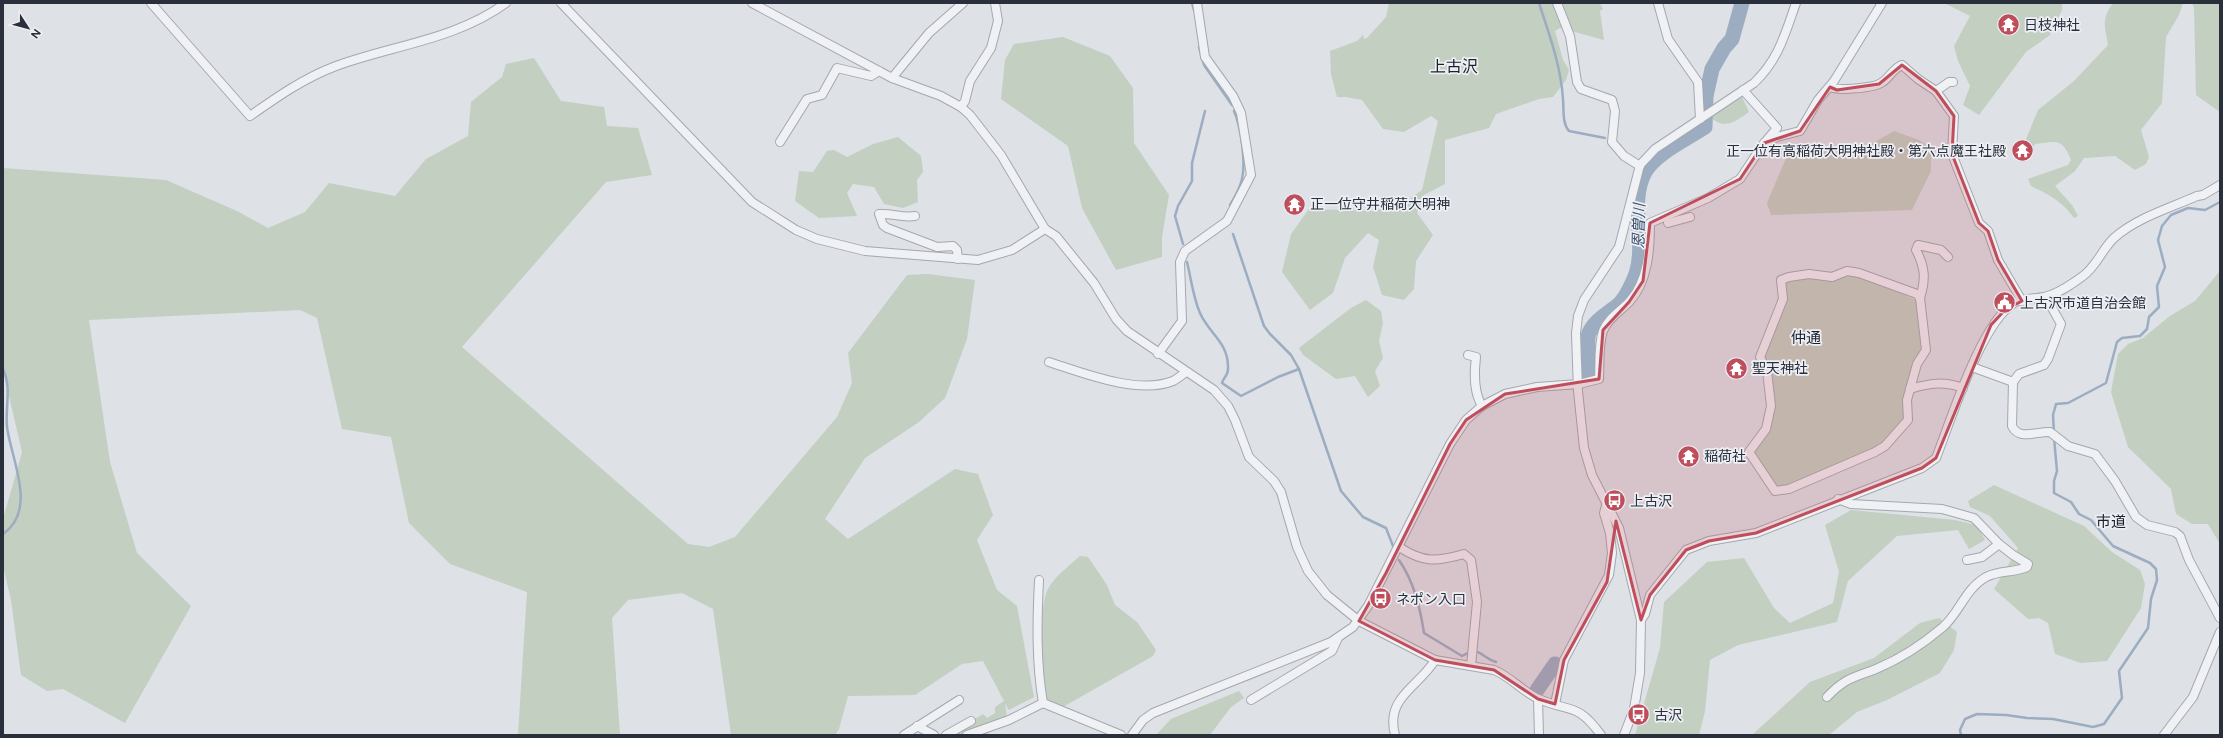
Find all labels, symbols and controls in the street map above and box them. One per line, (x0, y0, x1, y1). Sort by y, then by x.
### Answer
north arrow (8, 8, 48, 48)
temple icon: 日枝神社 (1996, 12, 2022, 38)
place label: 日枝神社 (2024, 17, 2080, 34)
text: N (28, 26, 43, 41)
district label: 上古沢 (1430, 57, 1478, 76)
temple icon: 正一位有高稲荷大明神社殿・第六点魔王社殿 (2009, 138, 2035, 164)
place label: 正一位有高稲荷大明神社殿・第六点魔王社殿 (1726, 143, 2006, 160)
temple icon: 正一位守井稲荷大明神 (1282, 191, 1308, 217)
place label: 正一位守井稲荷大明神 (1310, 196, 1450, 213)
water label: 恩曽川 (1630, 201, 1648, 249)
public building icon: 上古沢市道自治会館 (1992, 290, 2018, 316)
place label: 上古沢市道自治会館 (2020, 295, 2146, 312)
district label: 仲通 (1791, 329, 1821, 347)
temple icon: 聖天神社 (1723, 355, 1749, 381)
place label: 聖天神社 (1752, 360, 1808, 377)
temple icon: 稲荷社 (1675, 443, 1701, 469)
place label: 稲荷社 (1704, 448, 1746, 465)
bus stop icon: 上古沢 (1601, 488, 1627, 514)
place label: 上古沢 (1630, 493, 1672, 510)
district label: 市道 (2096, 513, 2126, 531)
bus stop icon: ネポン入口 (1367, 586, 1393, 612)
place label: ネポン入口 (1396, 591, 1466, 608)
bus stop icon: 古沢 (1625, 702, 1651, 728)
place label: 古沢 (1654, 707, 1682, 724)

